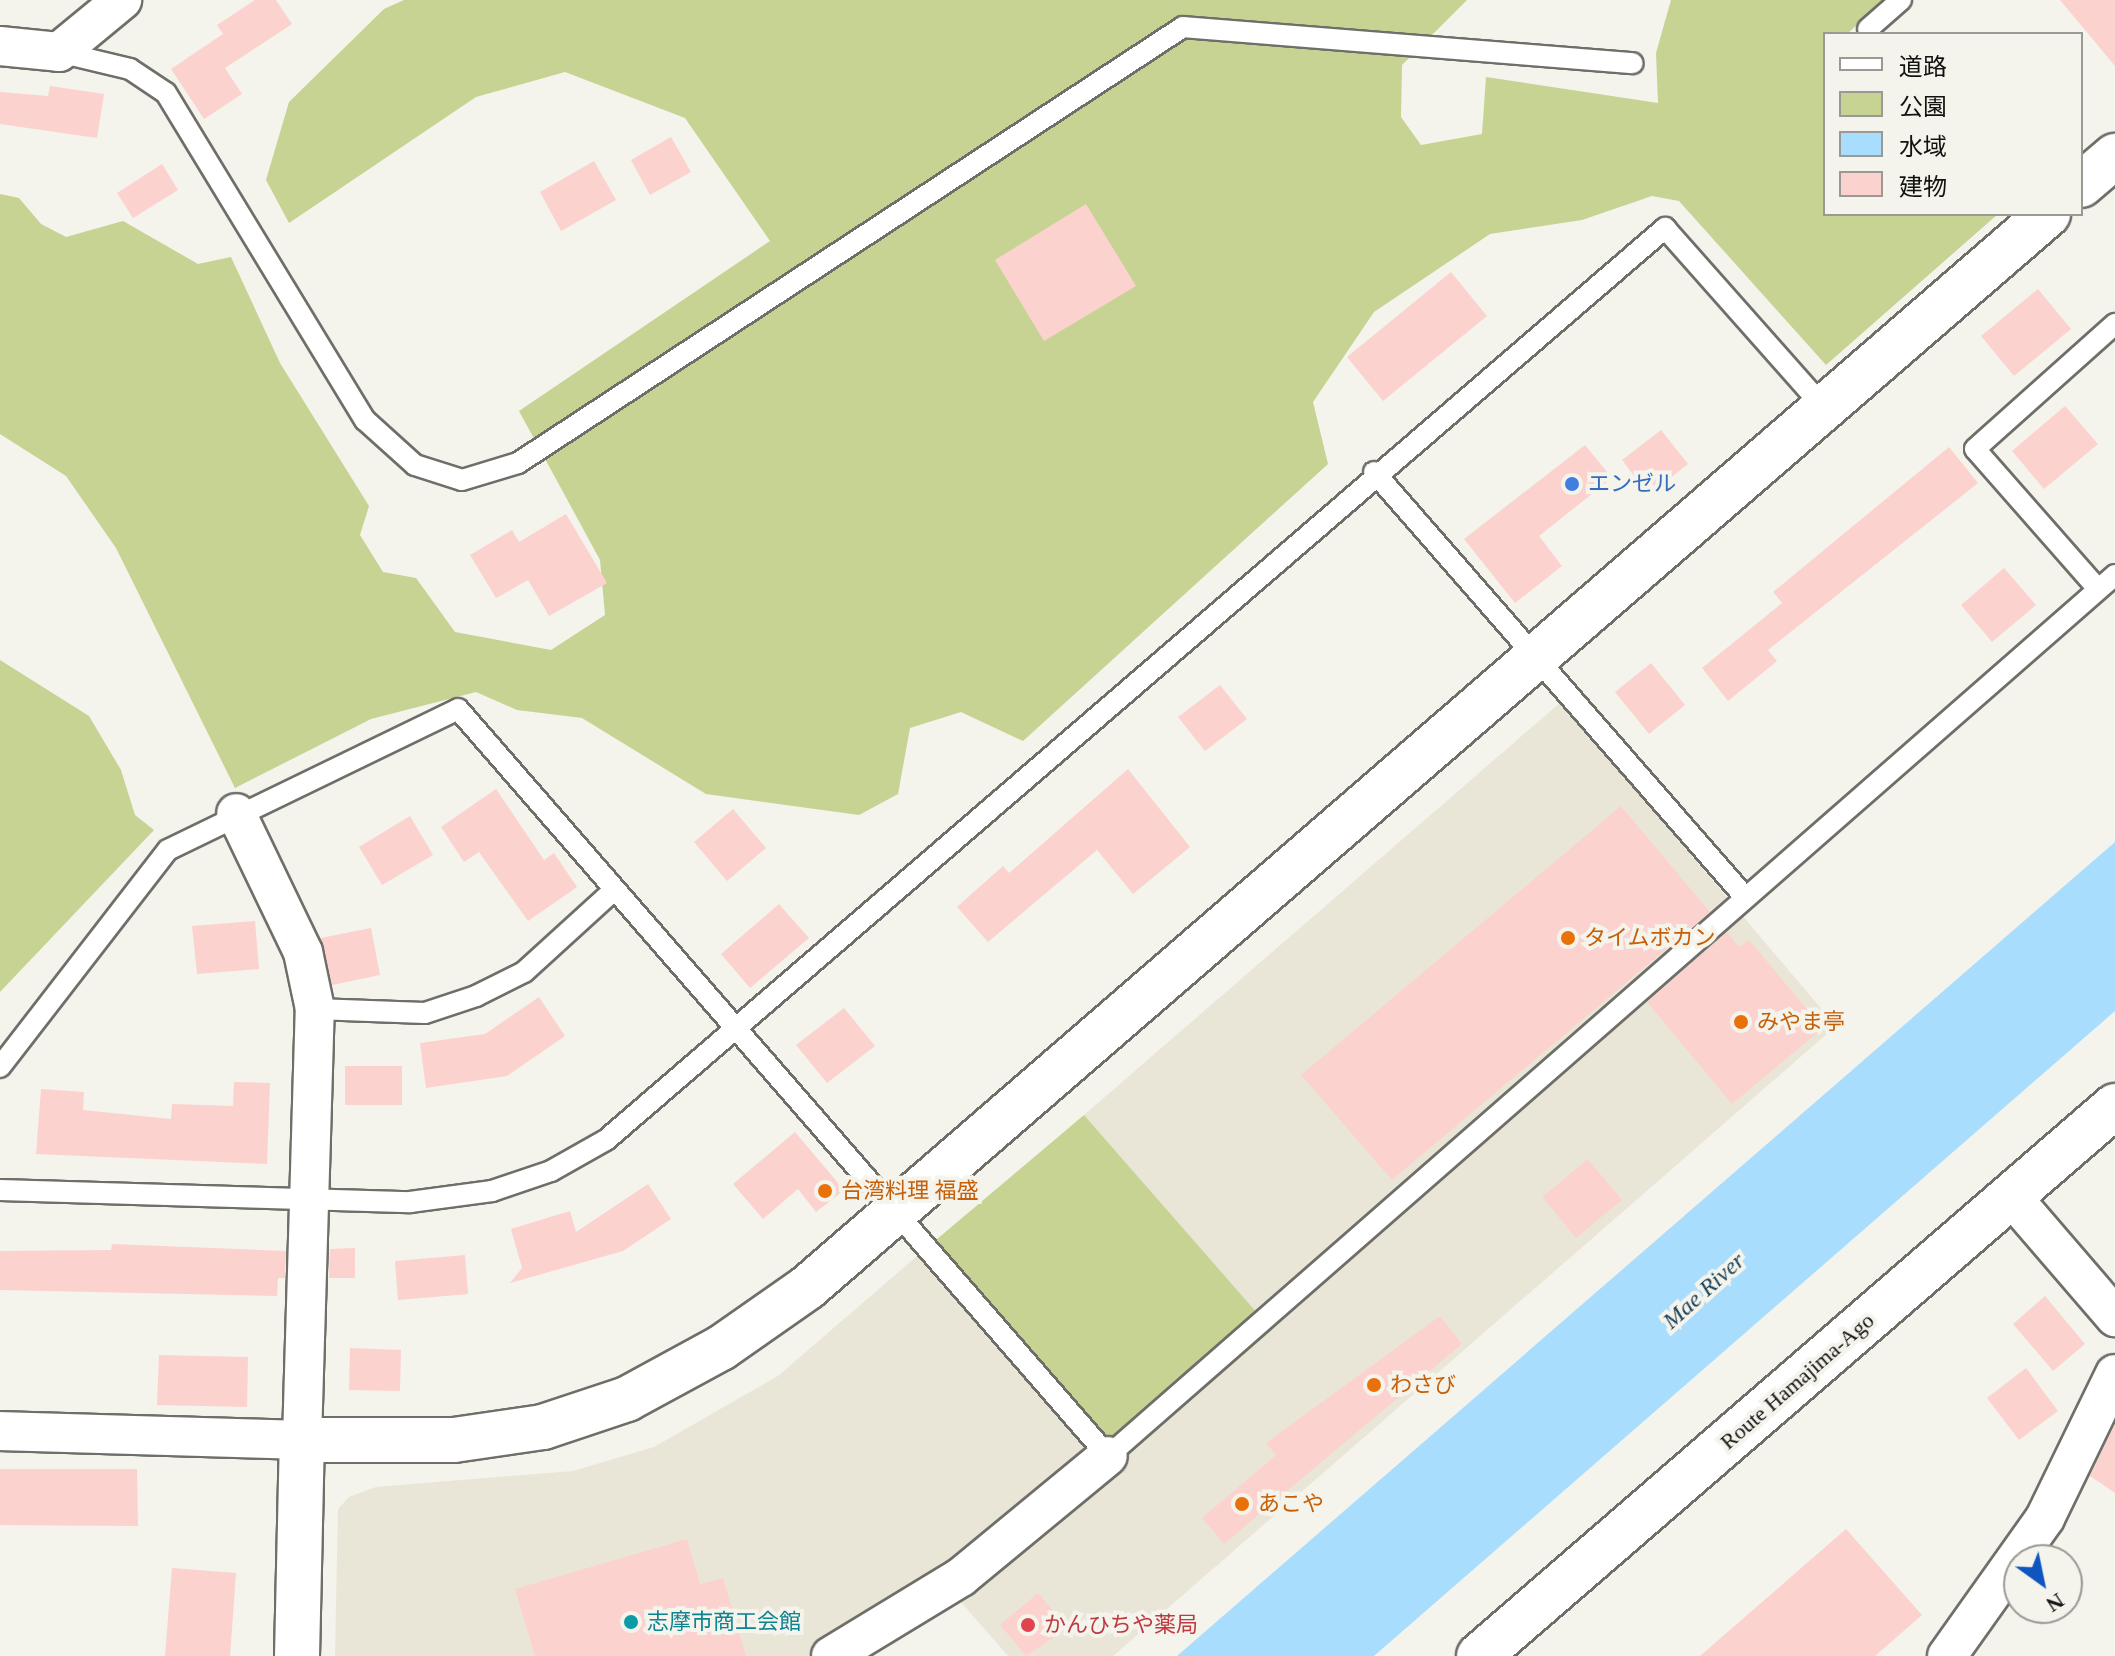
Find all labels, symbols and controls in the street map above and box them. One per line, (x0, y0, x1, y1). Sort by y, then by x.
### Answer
legend (1823, 32, 2083, 216)
text: 道路 (1899, 54, 1947, 80)
text: 公園 (1899, 94, 1947, 120)
text: 水域 (1899, 134, 1947, 160)
text: 建物 (1899, 174, 1947, 200)
place label: エンゼル (1588, 471, 1676, 497)
marker: エンゼル (1563, 475, 1581, 493)
place label: タイムボカン (1584, 925, 1716, 951)
marker: タイムボカン (1559, 929, 1577, 947)
place label: みやま亭 (1757, 1009, 1845, 1035)
marker: みやま亭 (1732, 1013, 1750, 1031)
place label: 台湾料理 福盛 (841, 1178, 978, 1204)
marker: 台湾料理 福盛 (816, 1182, 834, 1200)
water label: Mae River (1657, 1247, 1751, 1335)
street label: Route Hamajima-Ago (1715, 1307, 1879, 1455)
place label: わさび (1390, 1372, 1456, 1398)
marker: わさび (1365, 1376, 1383, 1394)
place label: あこや (1258, 1491, 1324, 1517)
marker: あこや (1233, 1495, 1251, 1513)
north arrow (2003, 1544, 2083, 1624)
text: N (2042, 1588, 2069, 1618)
place label: 志摩市商工会館 (647, 1609, 801, 1635)
place label: かんひちや薬局 (1044, 1612, 1198, 1638)
marker: 志摩市商工会館 (622, 1613, 640, 1631)
marker: かんひちや薬局 (1019, 1616, 1037, 1634)

